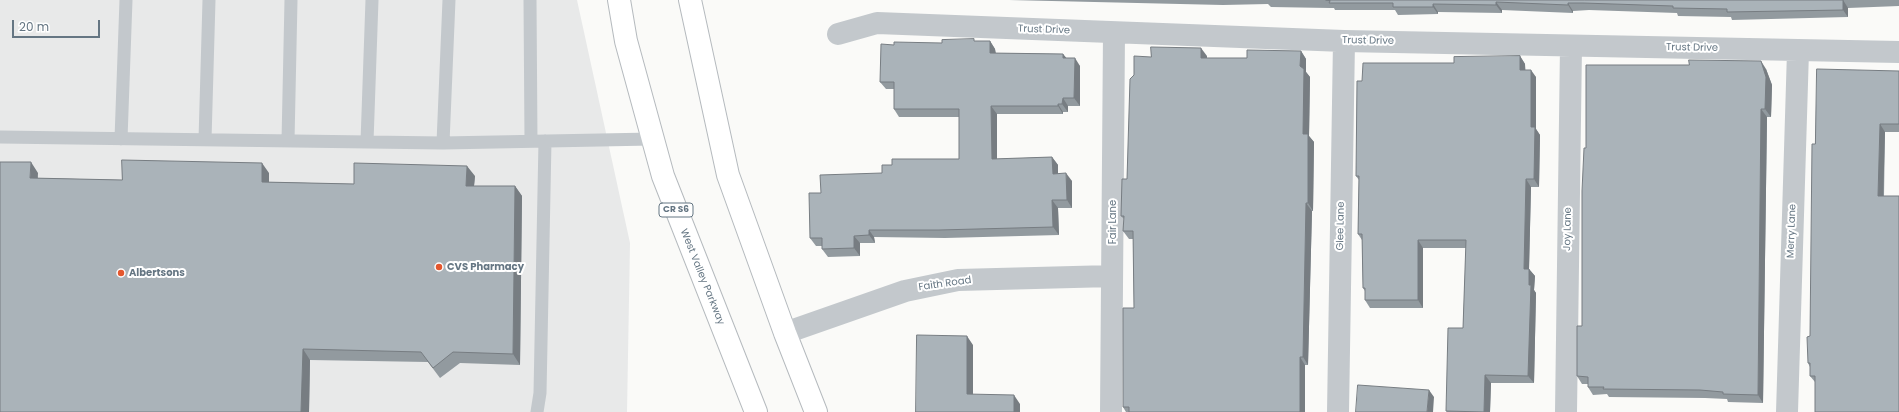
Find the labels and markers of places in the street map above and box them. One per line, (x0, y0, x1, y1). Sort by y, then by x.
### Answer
place label: CVS Pharmacy (447, 261, 524, 273)
marker: CVS Pharmacy (434, 262, 444, 272)
place label: Albertsons (129, 267, 185, 279)
marker: Albertsons (116, 268, 126, 278)

